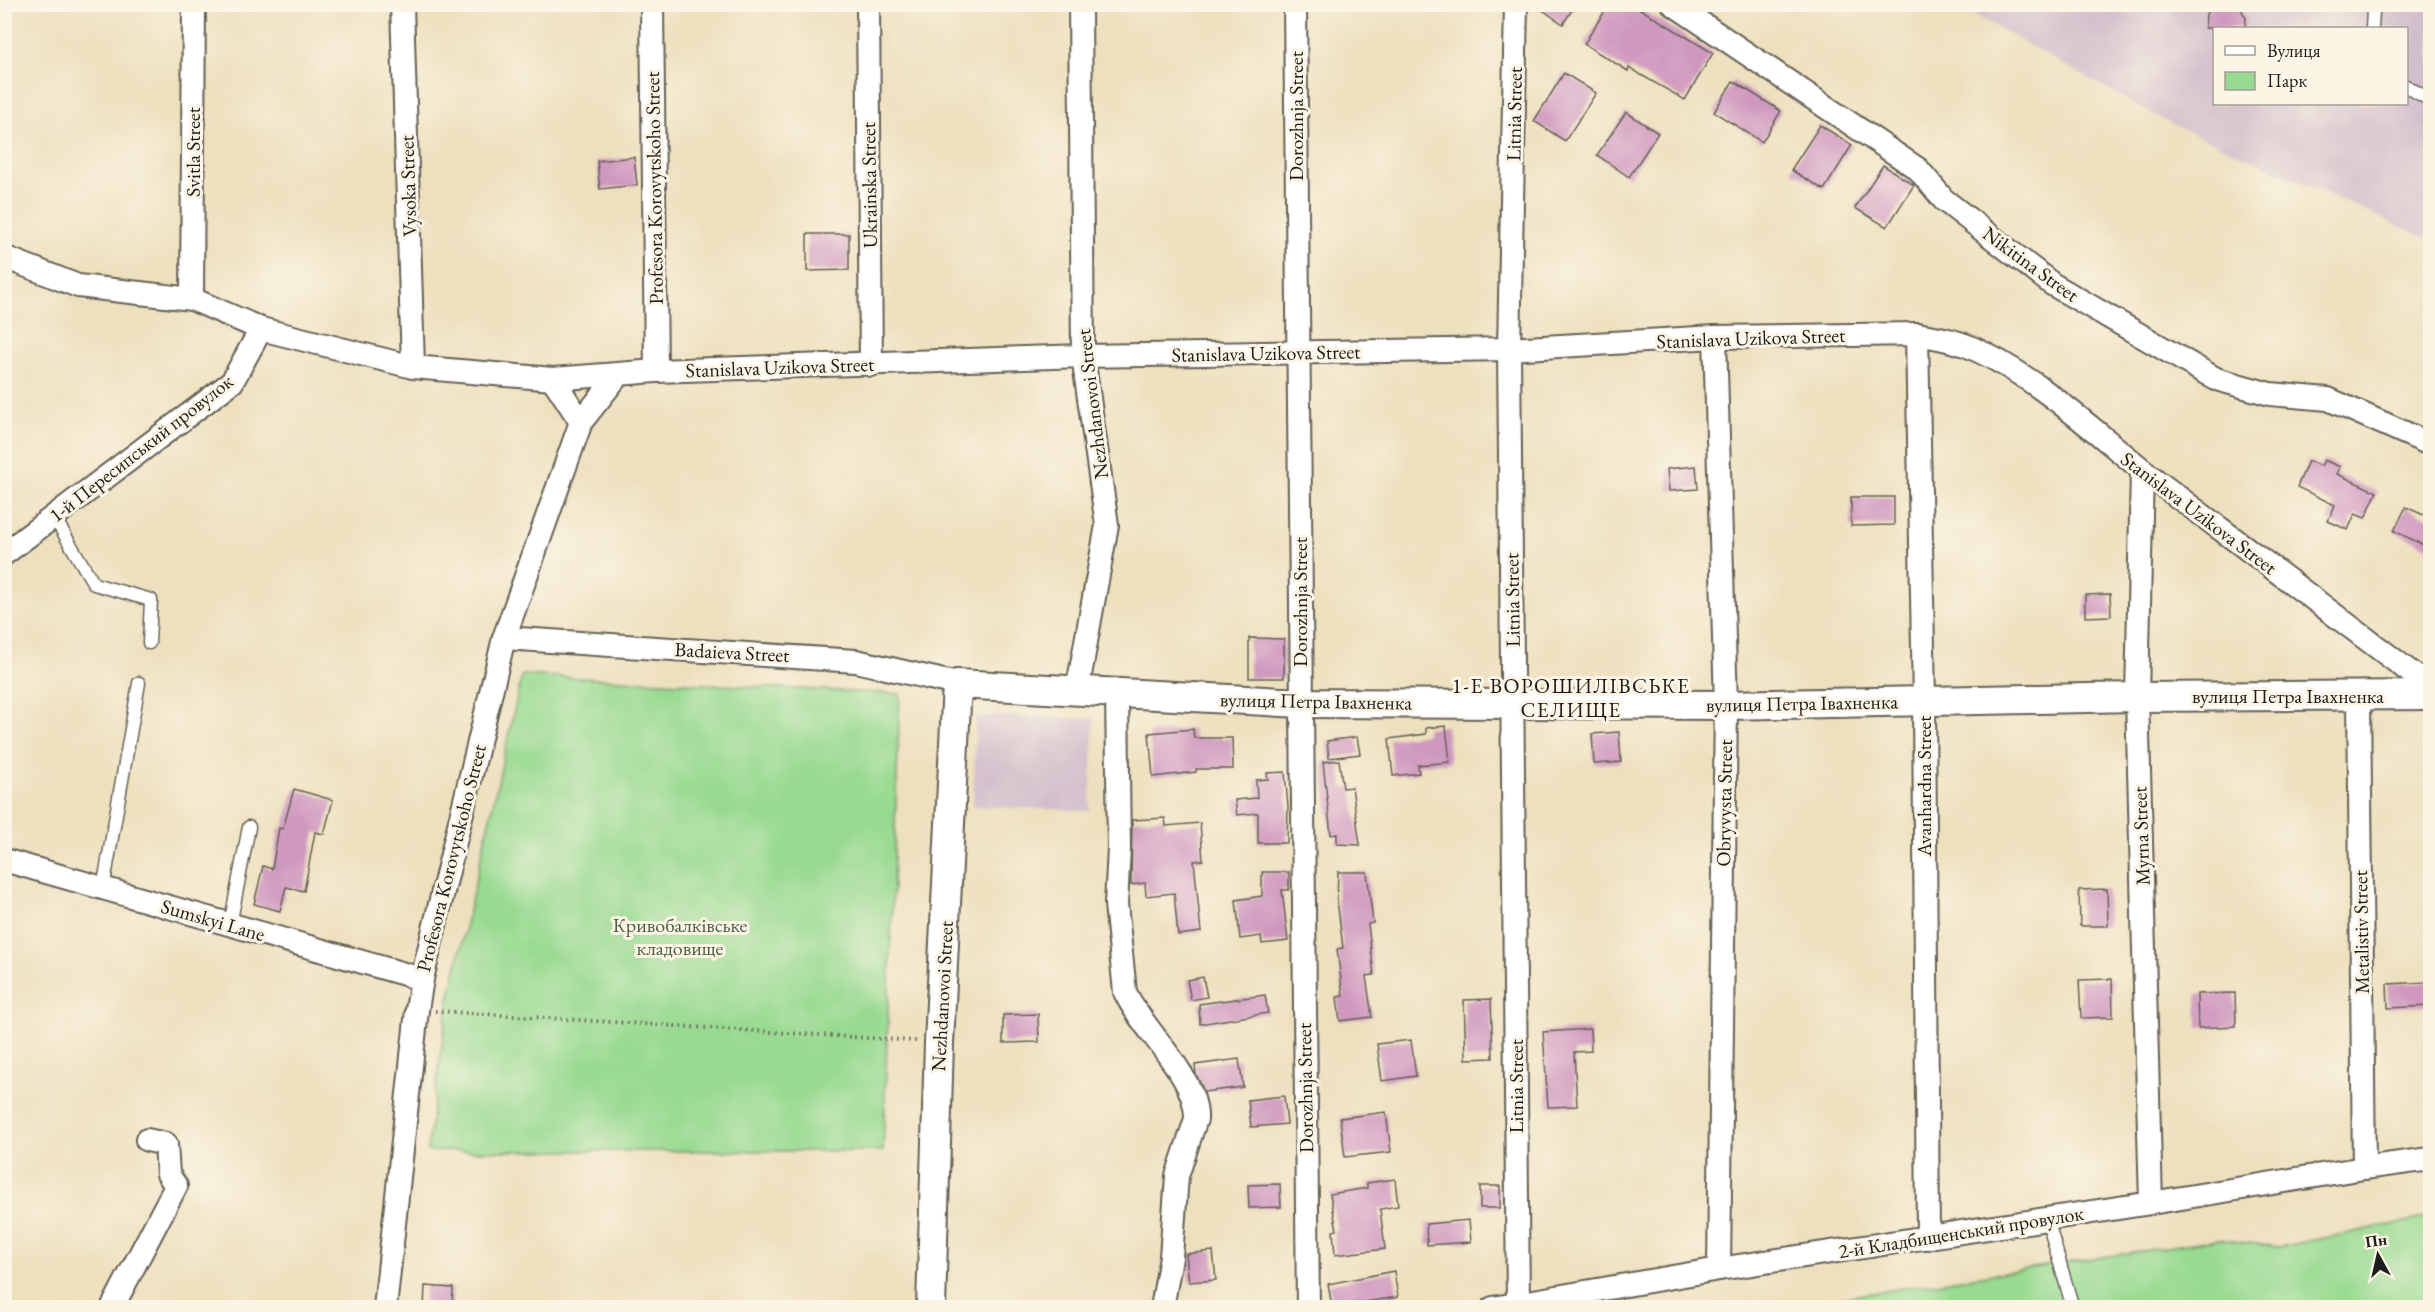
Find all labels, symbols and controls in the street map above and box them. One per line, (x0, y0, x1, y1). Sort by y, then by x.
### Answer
legend (2213, 27, 2408, 105)
text: Вулиця (2267, 39, 2320, 62)
street label: Dorozhnja Street (1283, 50, 1309, 181)
street label: Litnia Street (1500, 66, 1528, 161)
text: Парк (2267, 69, 2307, 92)
street label: Profesora Korovytskoho Street (639, 70, 669, 305)
street label: Svitla Street (180, 106, 206, 197)
street label: Ukrainska Street (855, 121, 883, 248)
street label: Vysoka Street (393, 134, 423, 237)
street label: Nikitina Street (1978, 220, 2085, 308)
street label: Stanislava Uzikova Street (1656, 322, 1847, 354)
street label: Nezhdanovoi Street (1070, 327, 1114, 480)
street label: Stanislava Uzikova Street (1171, 338, 1361, 368)
street label: Stanislava Uzikova Street (685, 351, 876, 383)
street label: 1-й Пересипський провулок (44, 368, 239, 528)
street label: Stanislava Uzikova Street (2116, 446, 2283, 581)
street label: Dorozhnja Street (1287, 536, 1313, 667)
street label: Litnia Street (1498, 552, 1526, 647)
street label: Badaieva Street (674, 636, 791, 668)
district label: 1-Е ВОРОШИЛІВСЬКЕ СЕЛИЩЕ (1452, 672, 1690, 723)
street label: вулиця Петра Івахненка (2192, 683, 2384, 709)
street label: вулиця Петра Івахненка (1220, 686, 1412, 716)
street label: вулиця Петра Івахненка (1706, 688, 1898, 718)
street label: Avanhardna Street (1911, 715, 1937, 858)
street label: Obryvysta Street (1710, 738, 1738, 867)
street label: Profesora Korovytskoho Street (410, 741, 492, 974)
street label: Myrna Street (2126, 785, 2156, 886)
street label: Metalistiv Street (2347, 869, 2375, 994)
street label: Sumskyi Lane (158, 893, 268, 947)
park label: Кривобалківське кладовище (613, 912, 748, 961)
street label: Nezhdanovoi Street (925, 919, 959, 1072)
street label: Dorozhnja Street (1291, 1022, 1319, 1153)
street label: Litnia Street (1503, 1038, 1529, 1133)
street label: 2-й Кладбищенський провулок (1837, 1200, 2086, 1264)
north arrow (2348, 1225, 2408, 1285)
text: Пн (2364, 1229, 2388, 1253)

